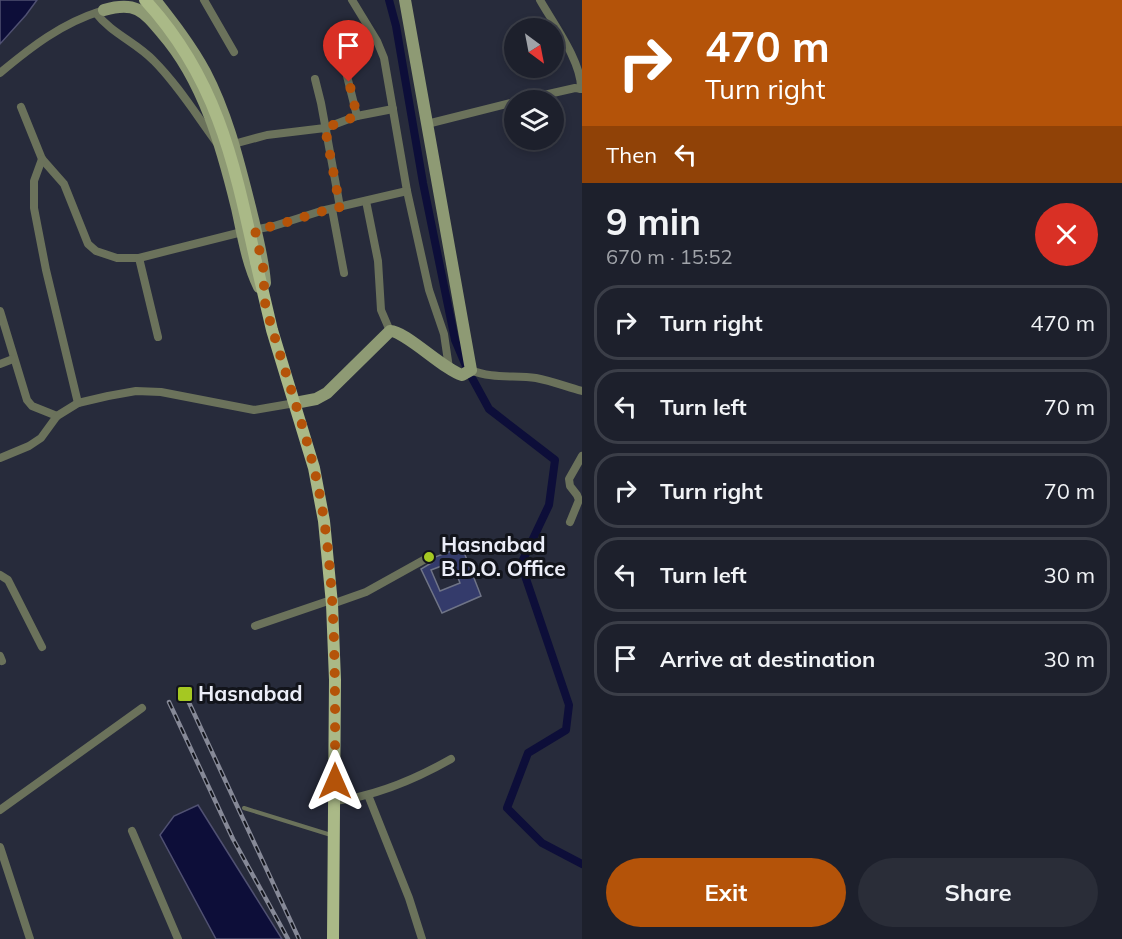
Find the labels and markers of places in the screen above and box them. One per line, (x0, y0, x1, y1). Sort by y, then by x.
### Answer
pin (323, 20, 374, 82)
place label: Hasnabad B.D.O. Office (441, 531, 566, 581)
marker: Hasnabad B.D.O. Office (422, 550, 436, 564)
place label: Hasnabad (198, 680, 303, 706)
marker: Hasnabad (176, 685, 194, 703)

